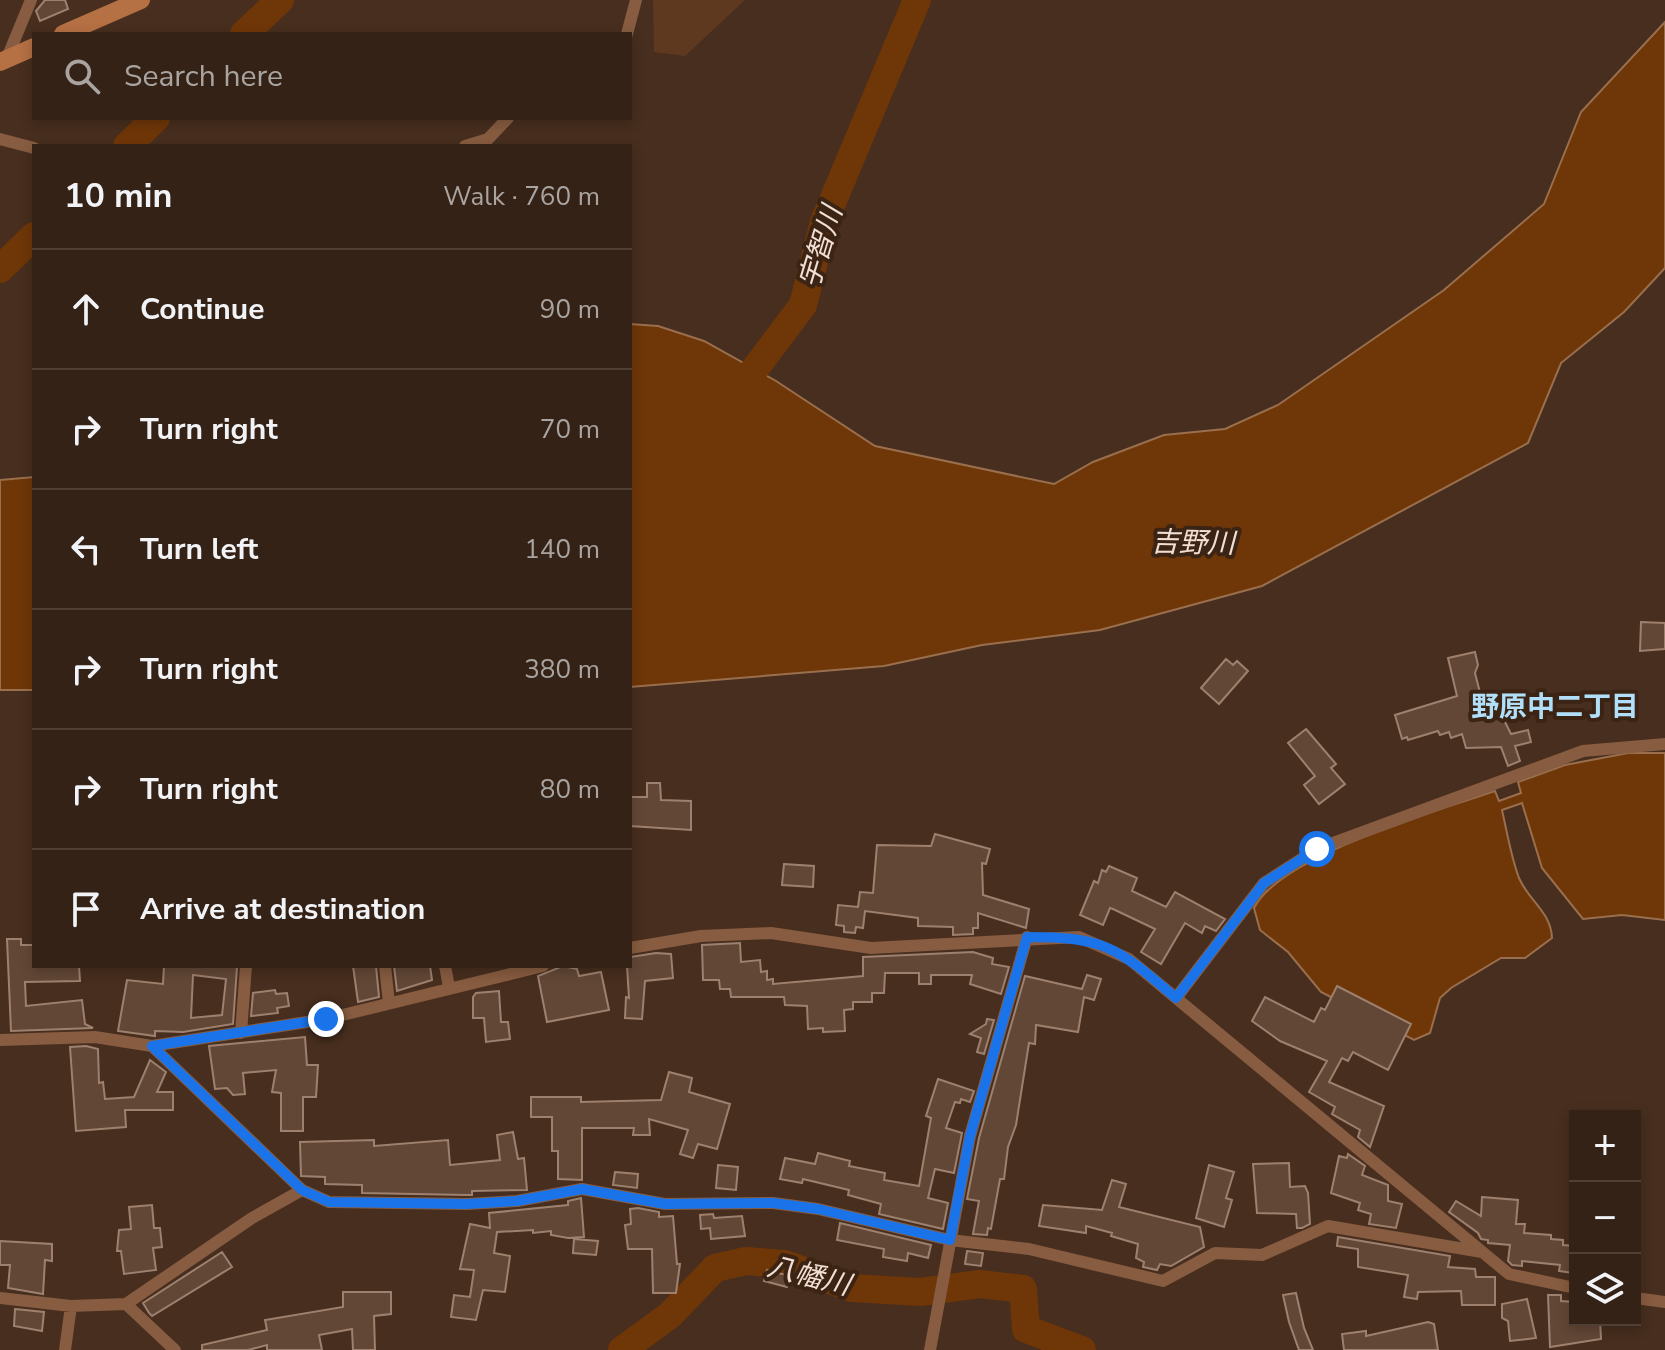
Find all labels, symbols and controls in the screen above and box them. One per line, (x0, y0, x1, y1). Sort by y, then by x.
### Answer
search box (32, 32, 632, 120)
icon: search (60, 54, 104, 98)
text: Search here (124, 56, 283, 97)
text: 10 min (64, 173, 172, 219)
text: Walk · 760 m (443, 179, 600, 214)
water label: 宇智川 (791, 199, 852, 293)
icon: ahead (64, 287, 108, 331)
text: Continue (140, 289, 265, 330)
text: 90 m (540, 292, 600, 327)
icon: right (64, 407, 108, 451)
text: Turn right (140, 409, 278, 450)
text: 70 m (540, 412, 600, 447)
water label: 吉野川 (1151, 523, 1238, 563)
icon: left (64, 527, 108, 571)
text: Turn left (140, 529, 258, 570)
text: 140 m (524, 532, 600, 567)
icon: right (64, 647, 108, 691)
text: Turn right (140, 649, 278, 690)
text: 380 m (524, 652, 600, 687)
district label: 野原中二丁目 (1471, 688, 1639, 726)
icon: right (64, 767, 108, 811)
text: Turn right (140, 769, 278, 810)
text: 80 m (540, 772, 600, 807)
route start (1299, 831, 1335, 867)
icon: arrive (64, 887, 108, 931)
text: Arrive at destination (140, 889, 425, 930)
route end (308, 1001, 344, 1037)
map controls (1569, 1110, 1641, 1326)
button: + (1569, 1110, 1641, 1182)
button: − (1569, 1182, 1641, 1254)
water label: 八幡川 (763, 1247, 857, 1305)
button: layers (1569, 1254, 1641, 1326)

